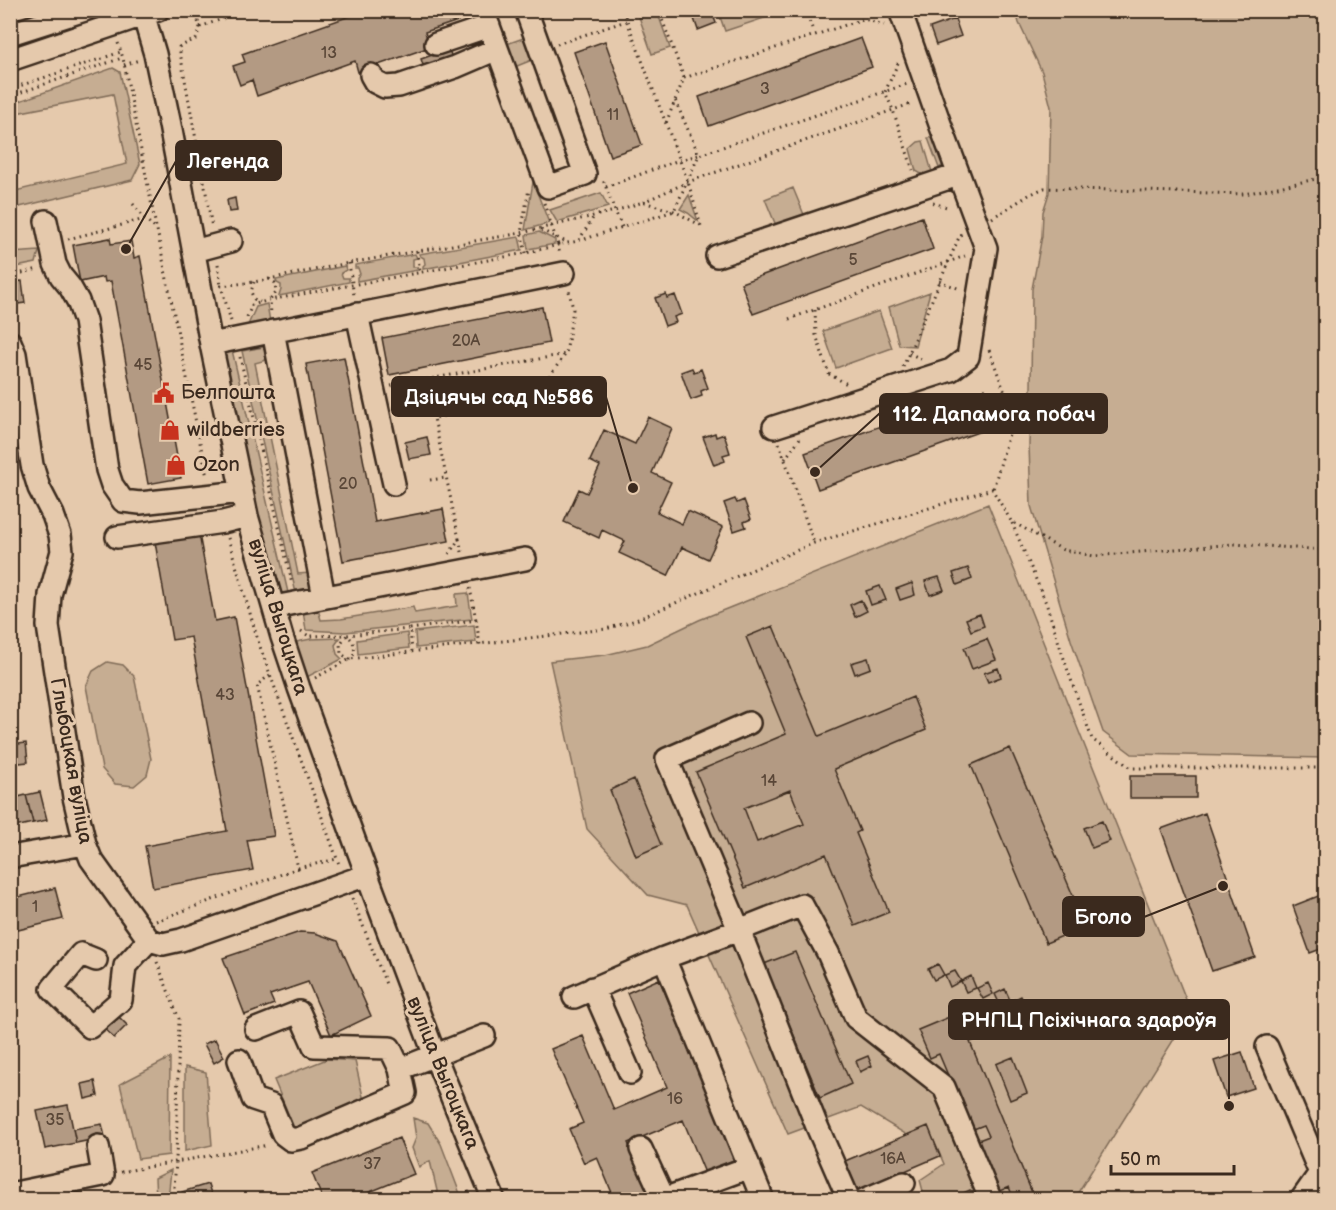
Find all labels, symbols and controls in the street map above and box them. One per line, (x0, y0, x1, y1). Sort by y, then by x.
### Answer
house number: 13 (321, 44, 337, 63)
house number: 3 (760, 80, 770, 99)
house number: 11 (607, 106, 619, 125)
callout: Легенда (176, 141, 281, 180)
text: Легенда (186, 149, 270, 174)
house number: 5 (848, 251, 858, 270)
house number: 20А (452, 332, 481, 351)
house number: 45 (134, 356, 152, 375)
callout: Дзіцячы сад №586 (392, 377, 606, 416)
public building icon: Белпошта (152, 381, 176, 405)
place label: Белпошта (181, 381, 276, 405)
text: Дзіцячы сад №586 (404, 385, 594, 410)
callout: 112. Дапамога побач (880, 394, 1107, 433)
text: 112. Дапамога побач (892, 402, 1096, 427)
shop icon: wildberries (158, 418, 182, 442)
place label: wildberries (187, 418, 285, 442)
shop icon: Ozon (164, 453, 188, 477)
place label: Ozon (193, 453, 240, 477)
house number: 20 (339, 475, 357, 494)
street label: вуліца Выгоцкага (243, 536, 313, 699)
street label: Глыбоцкая вуліца (45, 676, 97, 846)
house number: 43 (215, 686, 235, 705)
house number: 14 (761, 772, 777, 791)
callout: Бголо (1063, 897, 1144, 936)
house number: 1 (32, 898, 38, 917)
text: Бголо (1074, 905, 1132, 930)
street label: вуліца Выгоцкага (401, 993, 485, 1153)
callout: РНПЦ Псіхічнага здароўя (949, 1000, 1229, 1039)
text: РНПЦ Псіхічнага здароўя (961, 1008, 1217, 1033)
house number: 16 (667, 1090, 683, 1109)
house number: 35 (45, 1111, 65, 1130)
scale bar (1111, 1138, 1234, 1176)
text: 50 m (1120, 1149, 1161, 1170)
house number: 16А (880, 1150, 906, 1169)
house number: 37 (363, 1155, 381, 1174)

